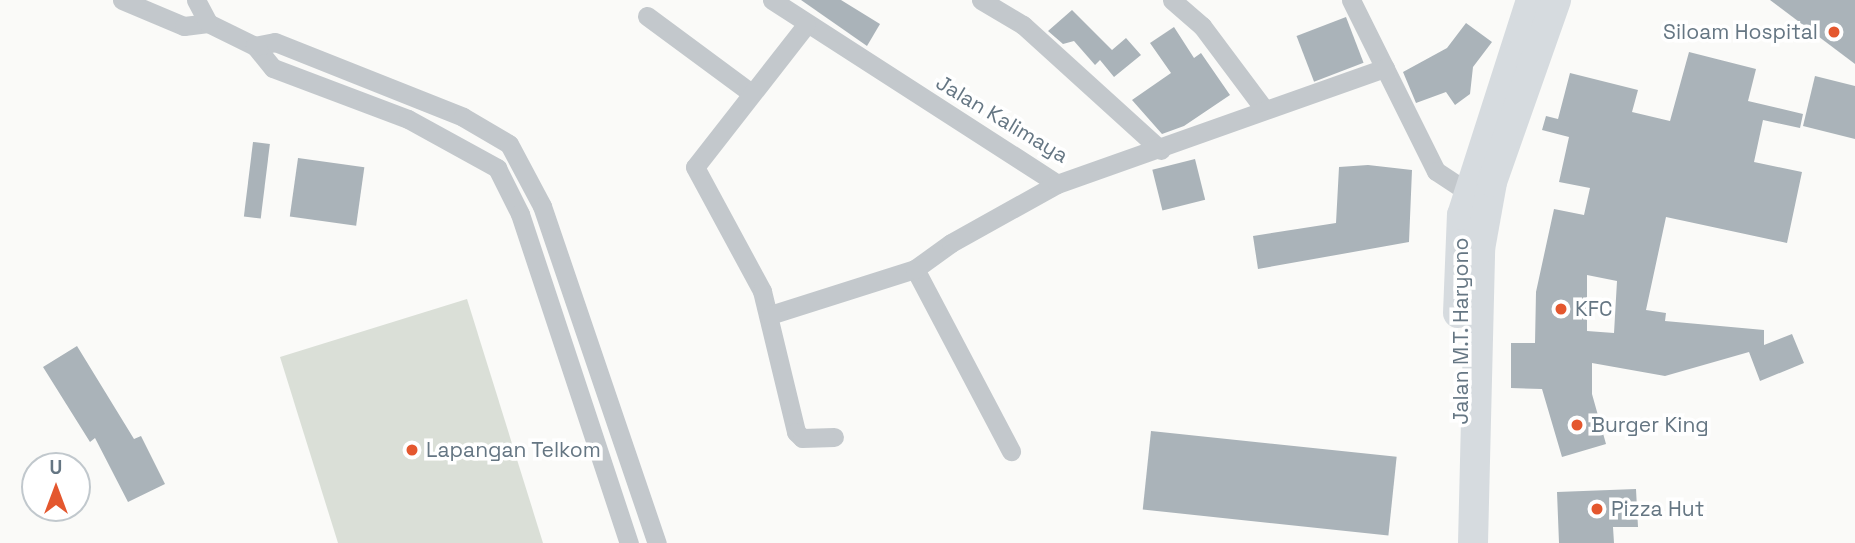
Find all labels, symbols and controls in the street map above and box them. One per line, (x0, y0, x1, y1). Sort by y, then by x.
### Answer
place label: Siloam Hospital (1663, 19, 1818, 45)
marker: Siloam Hospital (1824, 22, 1844, 42)
street label: Jalan Kalimaya (931, 70, 1073, 168)
street label: Jalan M.T. Haryono (1448, 237, 1474, 425)
place label: KFC (1575, 296, 1612, 322)
marker: KFC (1553, 301, 1569, 317)
place label: Burger King (1591, 412, 1709, 438)
marker: Burger King (1569, 417, 1585, 433)
place label: Lapangan Telkom (426, 437, 601, 463)
marker: Lapangan Telkom (404, 442, 420, 458)
north arrow (21, 452, 91, 522)
text: U (50, 455, 62, 480)
place label: Pizza Hut (1611, 496, 1704, 522)
marker: Pizza Hut (1589, 501, 1605, 517)

